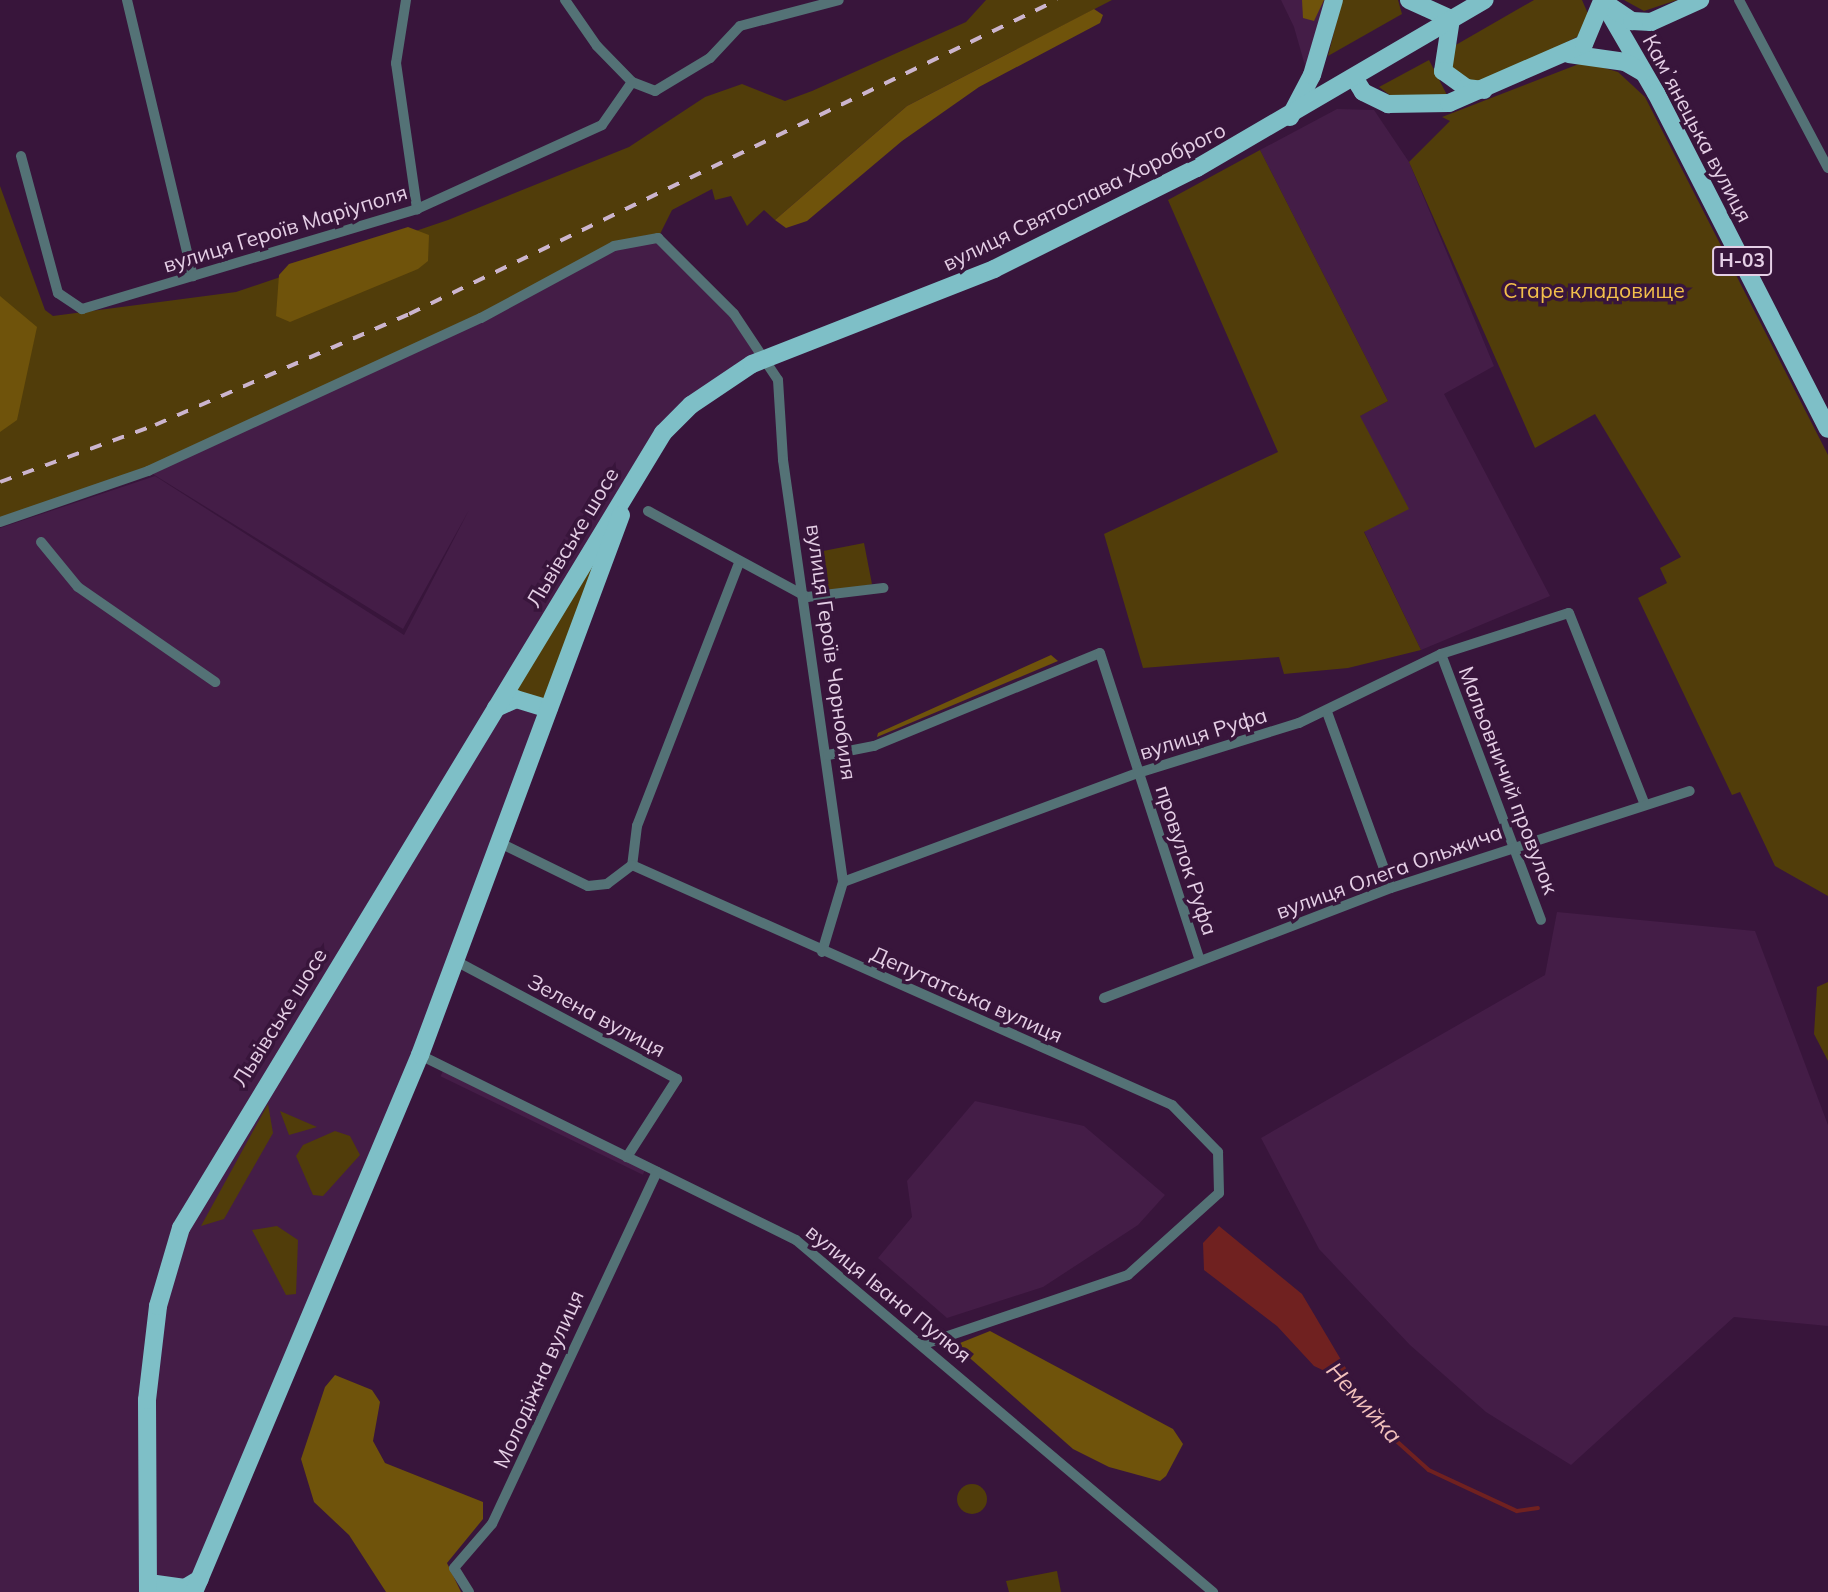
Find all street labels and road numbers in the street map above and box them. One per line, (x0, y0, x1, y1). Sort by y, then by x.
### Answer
street label: Камʼянецька вулиця (1638, 30, 1758, 226)
street label: вулиця Святослава Хороброго (938, 116, 1230, 276)
street label: вулиця Героїв Маріуполя (160, 179, 410, 277)
road number: Н-03 (1710, 246, 1774, 276)
street label: Львівське шосе (520, 463, 624, 611)
street label: вулиця Героїв Чорнобиля (802, 522, 862, 782)
street label: Мальовничий провулок (1454, 663, 1564, 897)
street label: вулиця Руфа (1136, 702, 1270, 764)
street label: провулок Руфа (1151, 782, 1223, 938)
street label: вулиця Олега Ольжича (1273, 818, 1505, 924)
street label: Депутатська вулиця (867, 940, 1067, 1048)
street label: Львівське шосе (226, 943, 332, 1091)
street label: Зелена вулиця (524, 968, 670, 1062)
street label: вулиця Івана Пулюя (801, 1219, 977, 1367)
street label: Молодіжна вулиця (487, 1286, 589, 1472)

